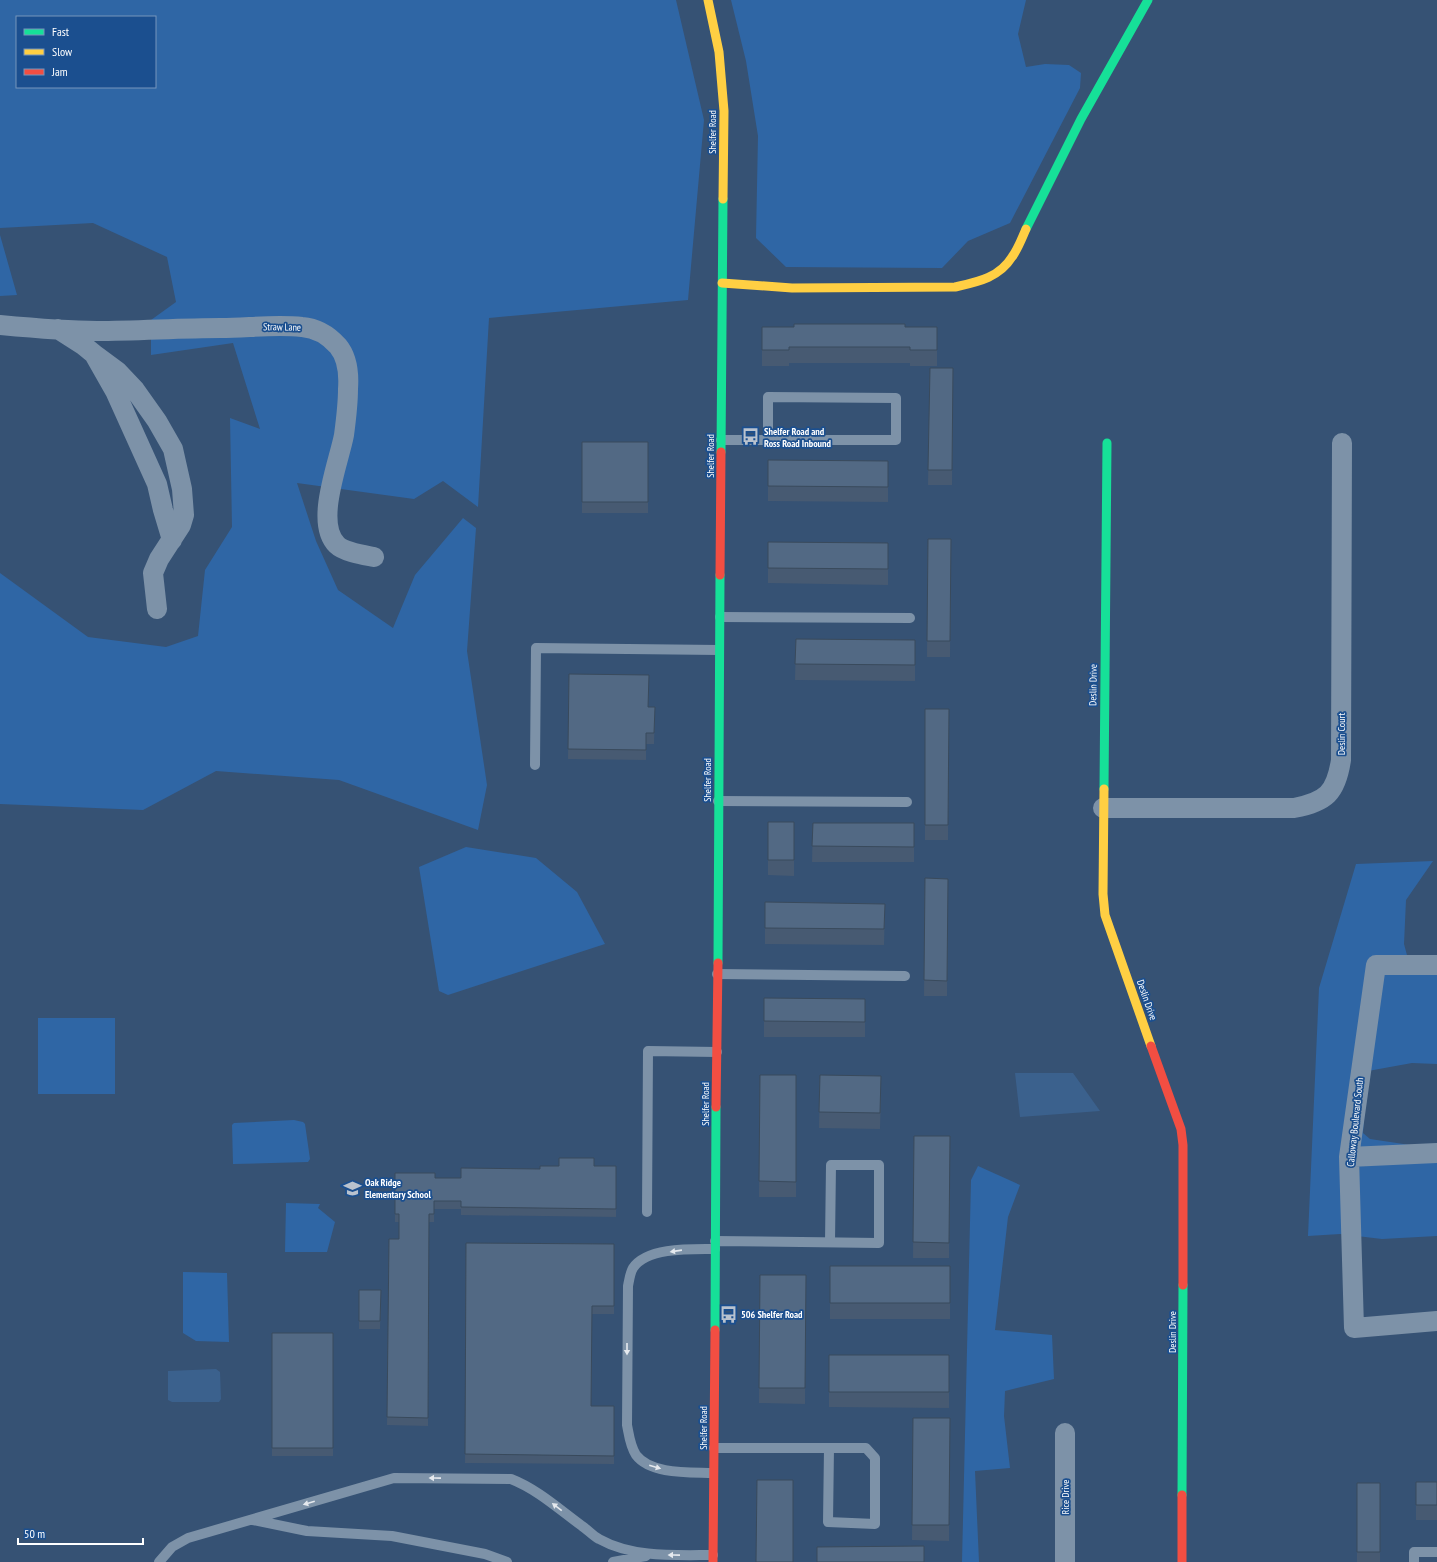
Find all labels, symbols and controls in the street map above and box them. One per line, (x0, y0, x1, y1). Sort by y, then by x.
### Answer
legend (16, 16, 156, 88)
text: Fast (52, 24, 70, 39)
text: Slow (52, 44, 73, 59)
text: Jam (51, 64, 68, 79)
street label: Shelfer Road (706, 110, 719, 154)
street label: Straw Lane (263, 320, 301, 334)
place label: Shelfer Road and Ross Road Inbound (764, 425, 832, 450)
bus stop icon: Shelfer Road and Ross Road Inbound (741, 427, 761, 447)
street label: Shelfer Road (704, 434, 717, 478)
street label: Deslin Drive (1086, 664, 1100, 706)
street label: Deslin Court (1335, 713, 1348, 755)
street label: Shelfer Road (701, 758, 714, 802)
street label: Deslin Drive (1134, 978, 1160, 1022)
street label: Calloway Boulevard South (1344, 1077, 1366, 1167)
street label: Shelfer Road (699, 1082, 712, 1126)
place label: Oak Ridge Elementary School (365, 1176, 431, 1201)
school or university icon: Oak Ridge Elementary School (342, 1178, 362, 1198)
one-way arrow (670, 1248, 682, 1254)
bus stop icon: 506 Shelfer Road (718, 1304, 738, 1324)
place label: 506 Shelfer Road (741, 1308, 803, 1321)
street label: Deslin Drive (1166, 1311, 1179, 1353)
one-way arrow (624, 1343, 630, 1356)
street label: Shelfer Road (697, 1406, 710, 1450)
one-way arrow (649, 1464, 661, 1470)
one-way arrow (428, 1475, 441, 1481)
street label: Rice Drive (1059, 1480, 1072, 1514)
one-way arrow (303, 1500, 315, 1506)
one-way arrow (552, 1504, 562, 1512)
scale bar (18, 1520, 143, 1546)
text: 50 m (24, 1526, 45, 1541)
one-way arrow (667, 1552, 680, 1558)

